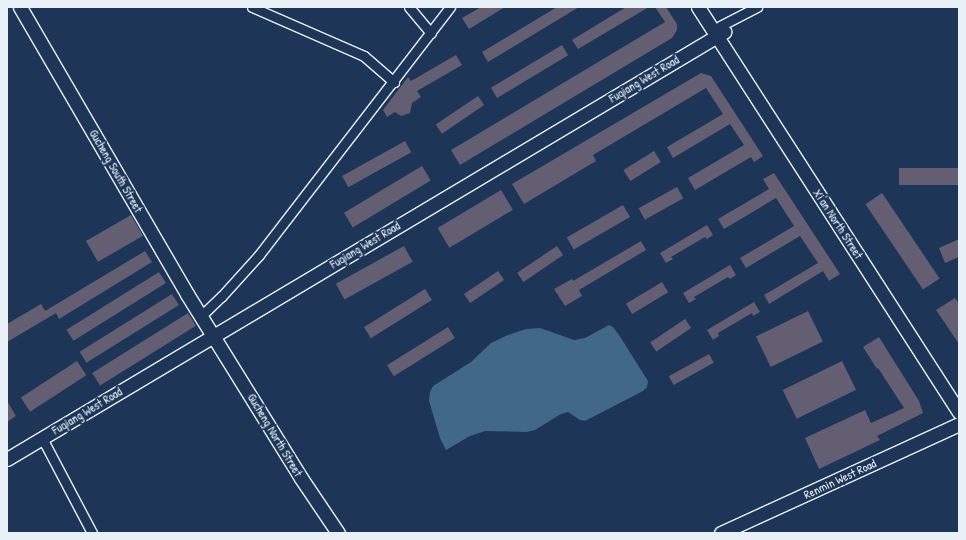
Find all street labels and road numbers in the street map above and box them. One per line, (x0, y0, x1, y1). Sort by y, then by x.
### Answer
street label: Fuqiang West Road (606, 52, 682, 106)
street label: Gucheng South Street (86, 127, 146, 215)
street label: Xi'an North Street (810, 186, 866, 262)
street label: Fuqiang West Road (327, 218, 403, 272)
street label: Fuqiang West Road (49, 384, 125, 438)
street label: Gucheng North Street (245, 391, 305, 479)
street label: Renmin West Road (802, 456, 878, 502)

